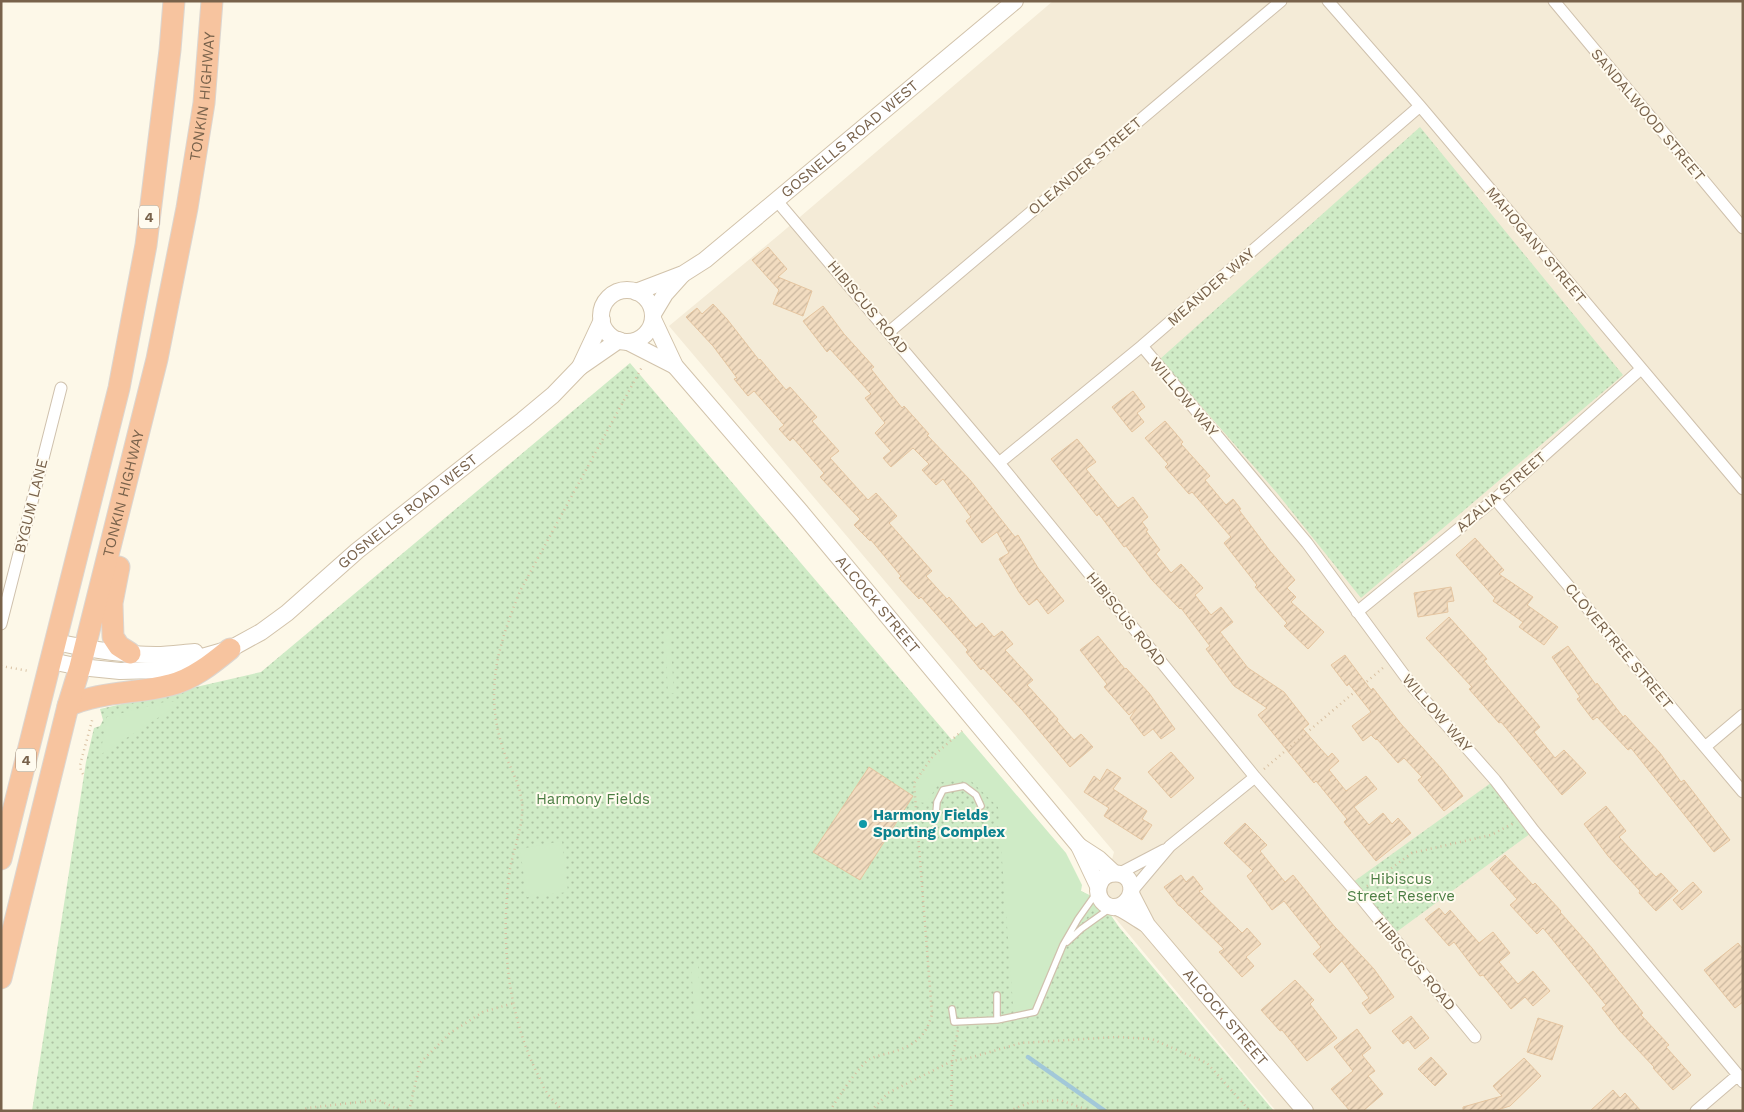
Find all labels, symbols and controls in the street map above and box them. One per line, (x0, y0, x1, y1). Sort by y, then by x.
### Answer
street label: TONKIN HIGHWAY (186, 31, 219, 162)
street label: SANDALWOOD STREET (1587, 45, 1709, 185)
street label: GOSNELLS ROAD WEST (777, 77, 922, 202)
street label: OLEANDER STREET (1025, 113, 1145, 219)
street label: MAHOGANY STREET (1482, 183, 1590, 307)
road number: 4 (139, 206, 159, 228)
street label: MEANDER WAY (1164, 244, 1259, 330)
street label: HIBISCUS ROAD (824, 257, 912, 357)
street label: WILLOW WAY (1146, 354, 1223, 441)
street label: TONKIN HIGHWAY (99, 428, 148, 559)
street label: AZALIA STREET (1452, 448, 1550, 536)
street label: GOSNELLS ROAD WEST (334, 450, 481, 573)
street label: BYGUM LANE (11, 457, 51, 555)
street label: ALCOCK STREET (832, 552, 924, 657)
street label: HIBISCUS ROAD (1082, 568, 1170, 670)
street label: CLOVERTREE STREET (1561, 579, 1677, 713)
street label: WILLOW WAY (1398, 670, 1476, 756)
road number: 4 (16, 748, 36, 772)
park label: Harmony Fields (536, 790, 650, 808)
place label: Harmony Fields Sporting Complex (873, 806, 1005, 841)
marker: Harmony Fields Sporting Complex (857, 818, 869, 830)
park label: Hibiscus Street Reserve (1347, 870, 1455, 905)
street label: HIBISCUS ROAD (1371, 914, 1459, 1014)
street label: ALCOCK STREET (1179, 965, 1272, 1069)

